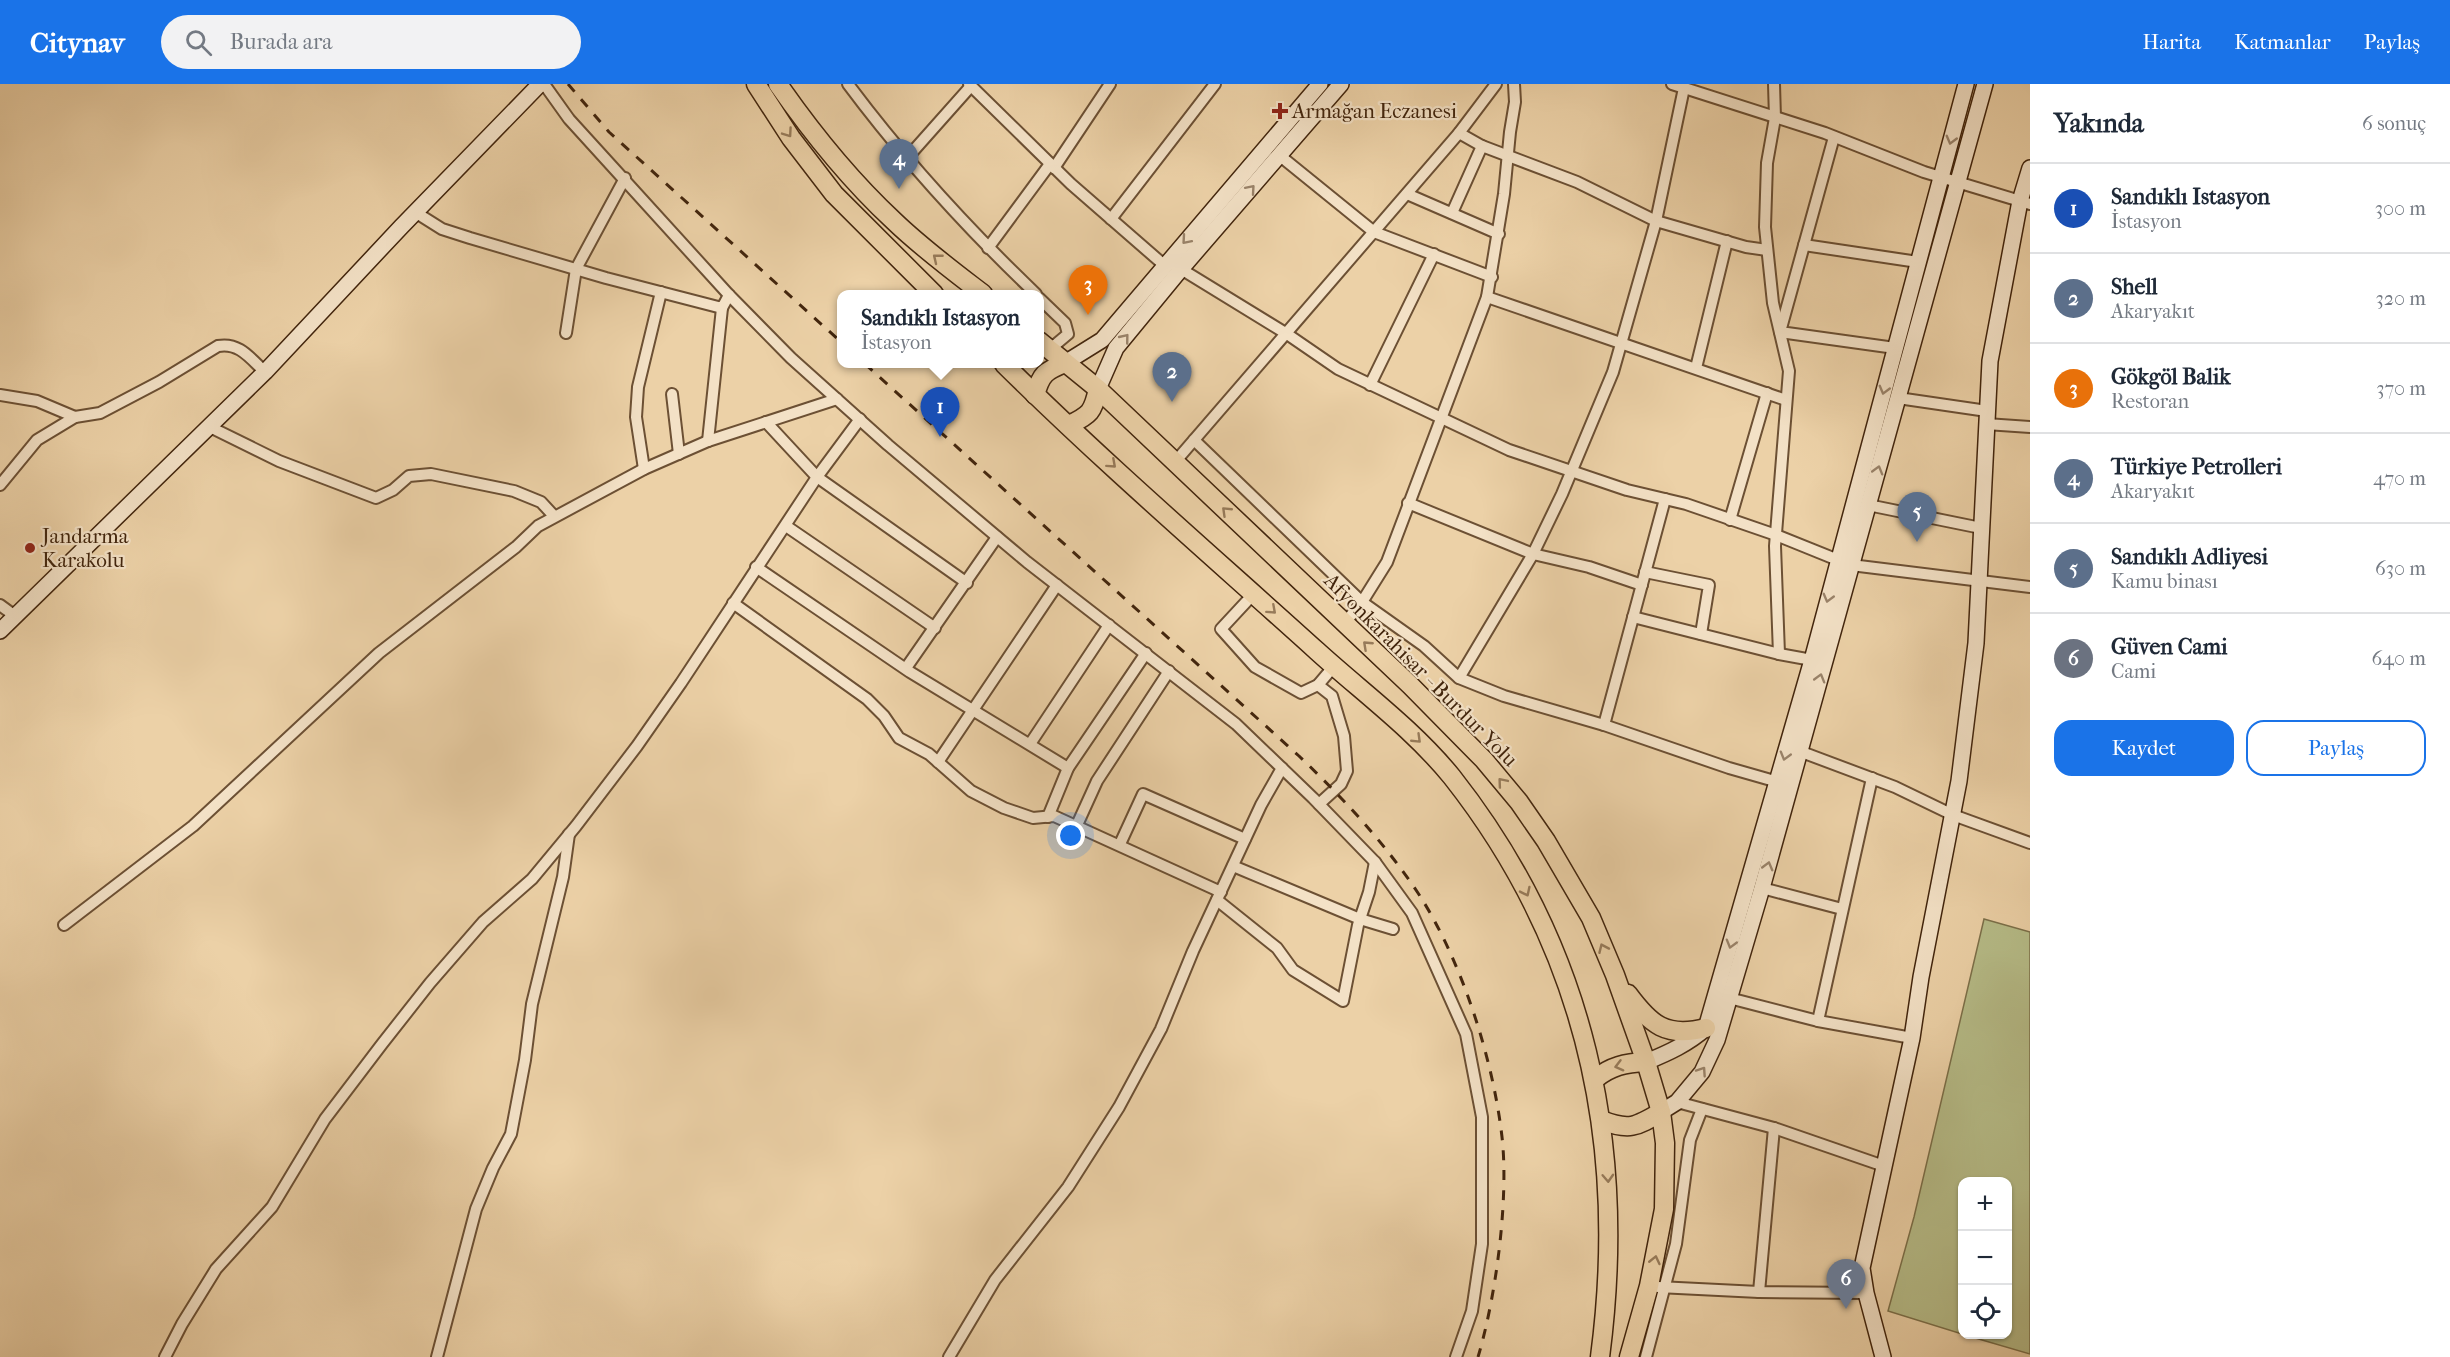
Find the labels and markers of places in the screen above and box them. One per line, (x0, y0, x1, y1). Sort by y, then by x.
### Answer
place label: Armağan Eczanesi (1291, 99, 1457, 123)
marker: Armağan Eczanesi (1273, 104, 1287, 118)
pin: 4 (880, 140, 918, 189)
pin: 3 (1068, 266, 1108, 315)
pin: 2 (1152, 352, 1192, 402)
pin: 1 (920, 388, 960, 437)
pin: 5 (1898, 492, 1936, 542)
place label: Jandarma Karakolu (40, 524, 129, 572)
marker: Jandarma Karakolu (23, 541, 37, 555)
pin: 6 (1826, 1260, 1866, 1309)

